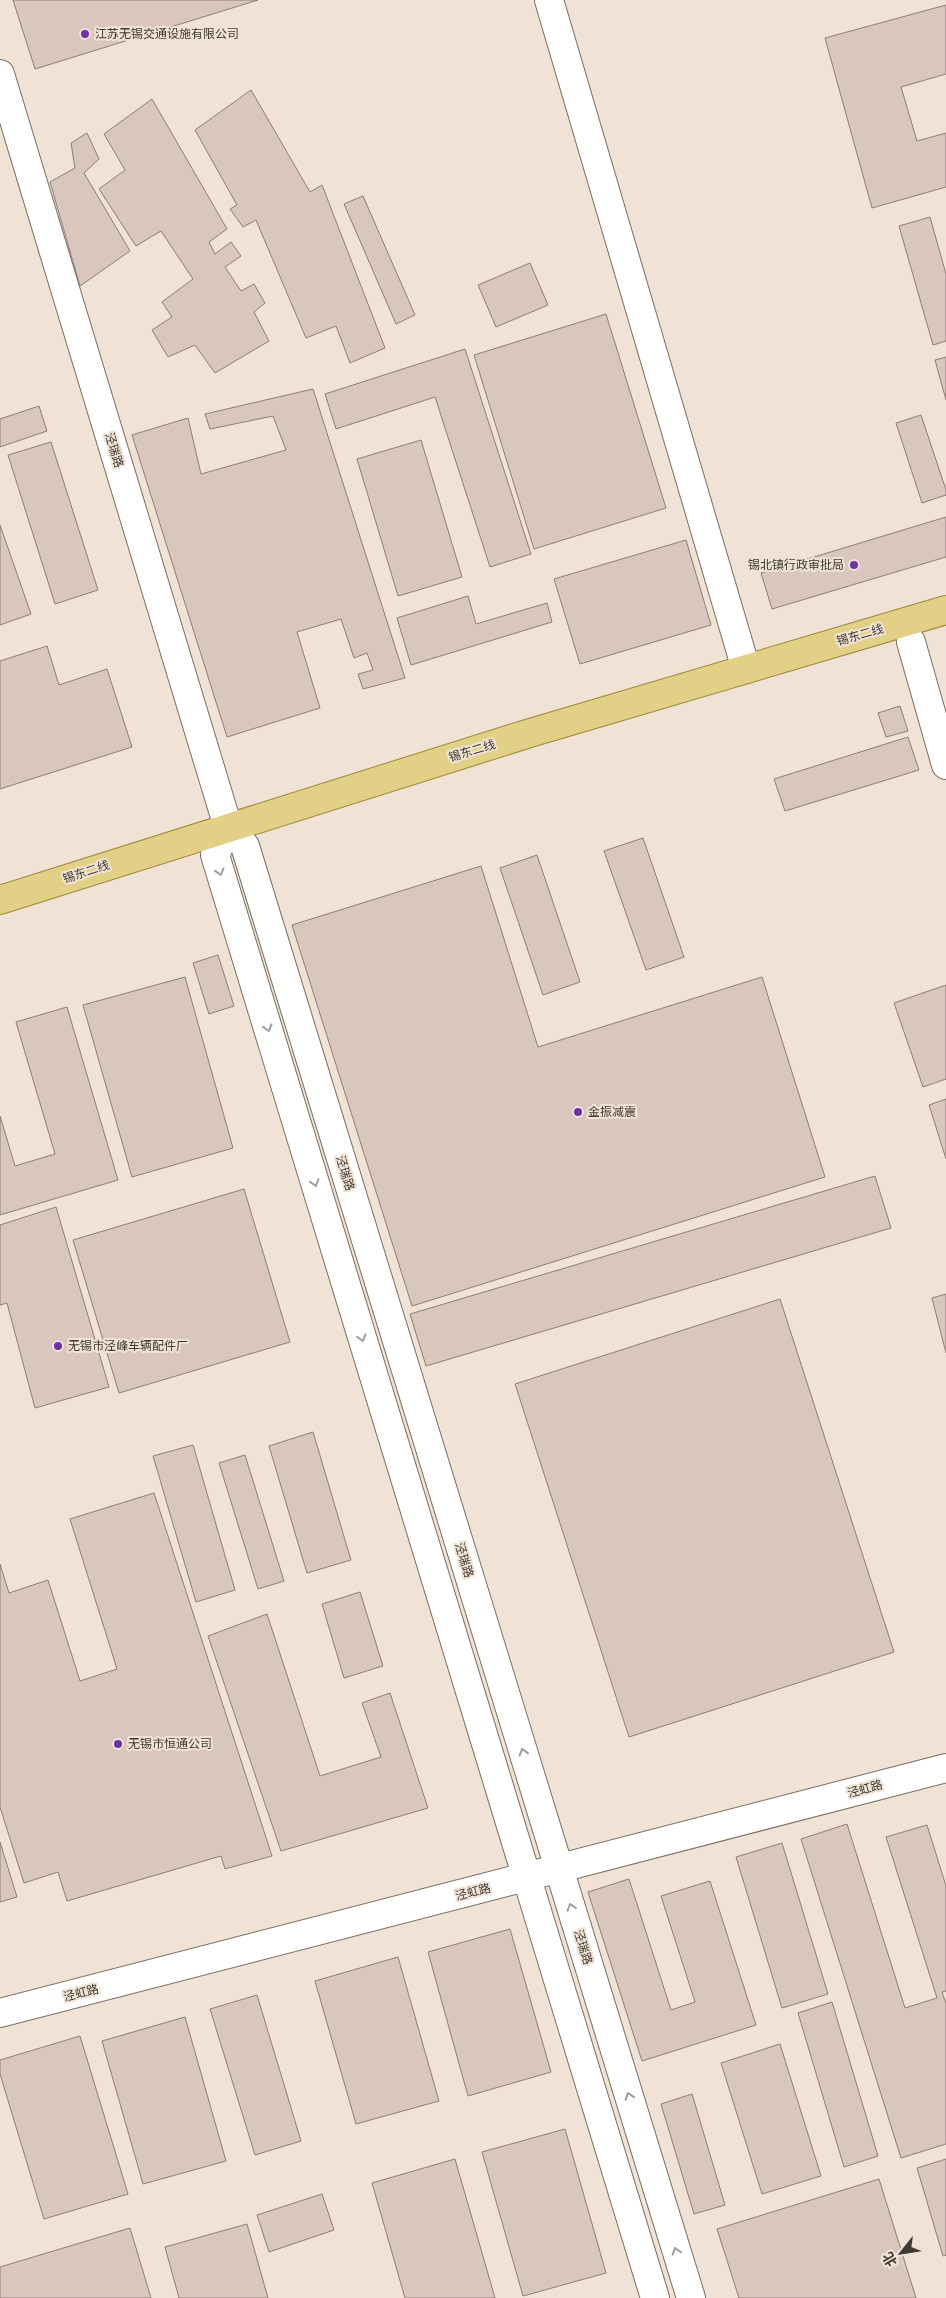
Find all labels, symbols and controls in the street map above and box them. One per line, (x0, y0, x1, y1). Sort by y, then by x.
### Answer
place label: 江苏无锡交通设施有限公司 (95, 27, 239, 41)
marker: 江苏无锡交通设施有限公司 (79, 28, 91, 40)
street label: 泾瑞路 (102, 431, 126, 469)
place label: 锡北镇行政审批局 (748, 558, 844, 572)
marker: 锡北镇行政审批局 (848, 559, 860, 571)
street label: 锡东二线 (835, 622, 885, 648)
street label: 锡东二线 (447, 737, 497, 765)
street label: 锡东二线 (61, 858, 111, 886)
one-way arrow (215, 868, 225, 876)
one-way arrow (262, 1023, 272, 1031)
place label: 金振减震 (588, 1105, 636, 1119)
marker: 金振减震 (572, 1106, 584, 1118)
street label: 泾瑞路 (333, 1154, 357, 1192)
one-way arrow (309, 1178, 319, 1187)
one-way arrow (357, 1334, 367, 1342)
place label: 无锡市泾峰车辆配件厂 (68, 1339, 188, 1353)
marker: 无锡市泾峰车辆配件厂 (52, 1340, 64, 1352)
street label: 泾瑞路 (452, 1541, 476, 1579)
place label: 无锡市恒通公司 (128, 1737, 212, 1751)
marker: 无锡市恒通公司 (112, 1738, 124, 1750)
one-way arrow (519, 1748, 529, 1757)
street label: 泾虹路 (846, 1778, 884, 1800)
street label: 泾虹路 (454, 1881, 492, 1903)
one-way arrow (566, 1904, 576, 1912)
street label: 泾瑞路 (571, 1928, 595, 1966)
street label: 泾虹路 (62, 1982, 100, 2004)
one-way arrow (624, 2092, 634, 2101)
north arrow (876, 2228, 926, 2278)
one-way arrow (672, 2248, 682, 2256)
text: 北 (879, 2249, 901, 2270)

